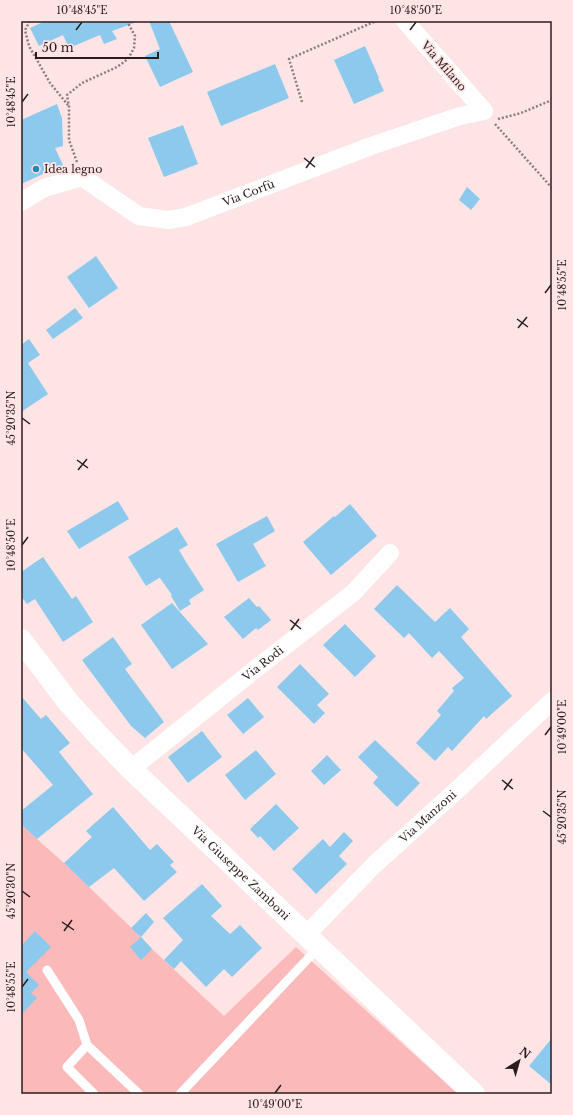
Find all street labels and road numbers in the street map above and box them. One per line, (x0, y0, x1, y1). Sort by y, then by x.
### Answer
street label: Via Milano (418, 37, 469, 94)
street label: Via Corfù (220, 176, 277, 210)
street label: Via Rodi (239, 643, 286, 684)
street label: Via Manzoni (396, 787, 459, 846)
street label: Via Giuseppe Zamboni (188, 823, 293, 923)

